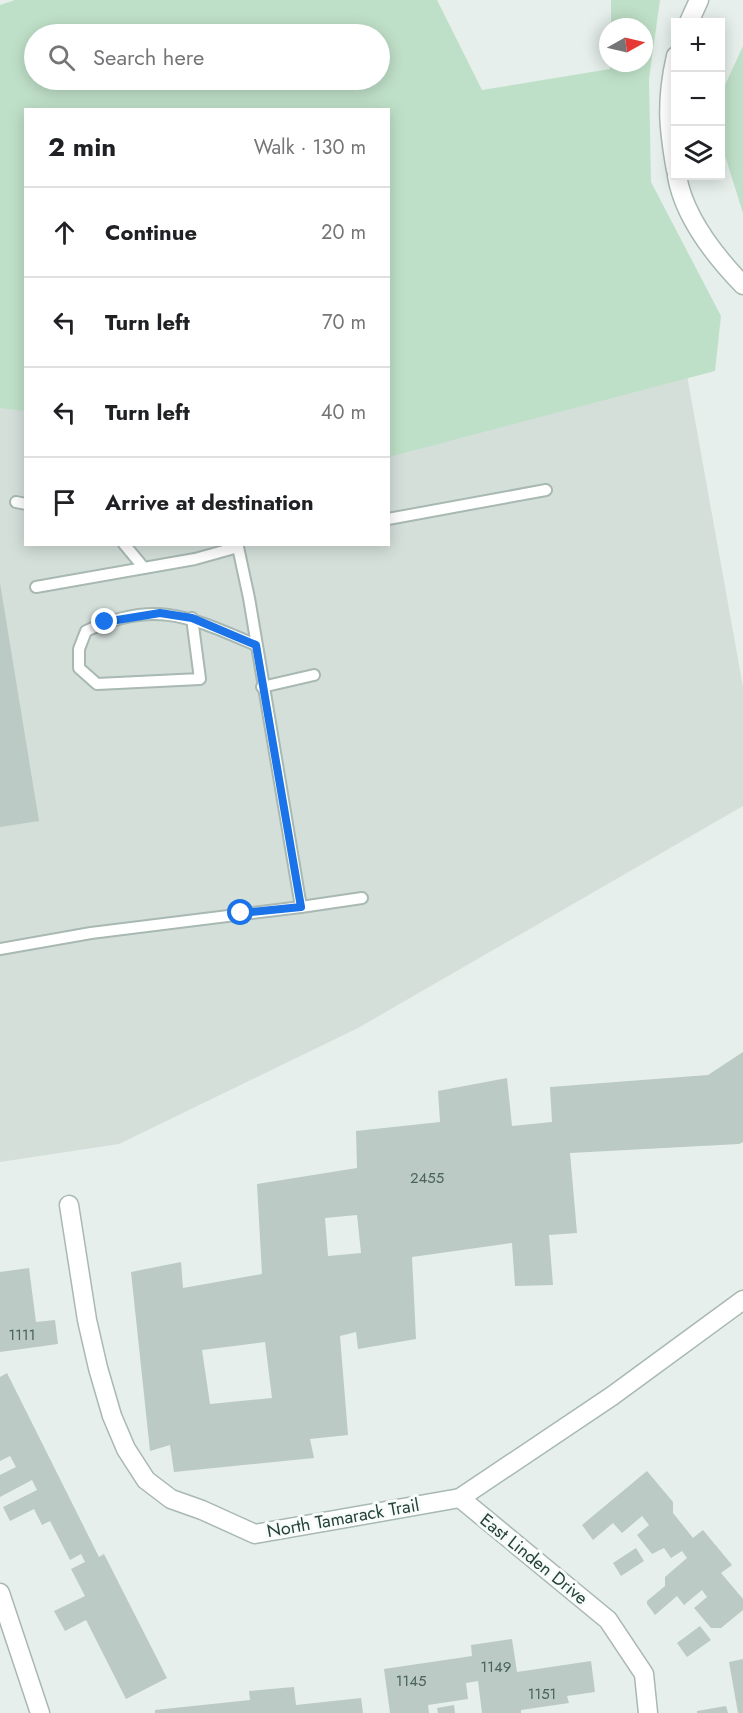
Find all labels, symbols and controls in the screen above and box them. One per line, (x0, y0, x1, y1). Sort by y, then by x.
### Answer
north arrow (599, 18, 653, 72)
map controls (671, 18, 725, 180)
button: + (671, 18, 725, 72)
search box (24, 24, 390, 90)
icon: search (45, 41, 78, 74)
text: Search here (93, 41, 204, 73)
button: − (671, 72, 725, 126)
button: layers (671, 126, 725, 180)
text: 2 min (48, 128, 116, 166)
text: Walk · 130 m (254, 133, 366, 162)
icon: ahead (48, 216, 81, 249)
text: Continue (105, 216, 197, 248)
text: 20 m (321, 218, 366, 247)
icon: left (48, 306, 81, 339)
text: Turn left (105, 306, 190, 338)
text: 70 m (322, 308, 366, 337)
icon: left (48, 396, 81, 429)
text: Turn left (105, 396, 190, 428)
text: 40 m (321, 398, 366, 427)
icon: arrive (48, 486, 81, 519)
text: Arrive at destination (105, 486, 314, 518)
route end (91, 608, 117, 634)
route start (227, 899, 253, 925)
house number: 2455 (410, 1167, 444, 1189)
house number: 1111 (8, 1324, 36, 1346)
street label: North Tamarack Trail (265, 1492, 421, 1544)
street label: East Linden Drive (474, 1507, 594, 1611)
house number: 1149 (481, 1656, 511, 1678)
house number: 1145 (396, 1670, 426, 1692)
house number: 1151 (528, 1683, 556, 1705)

